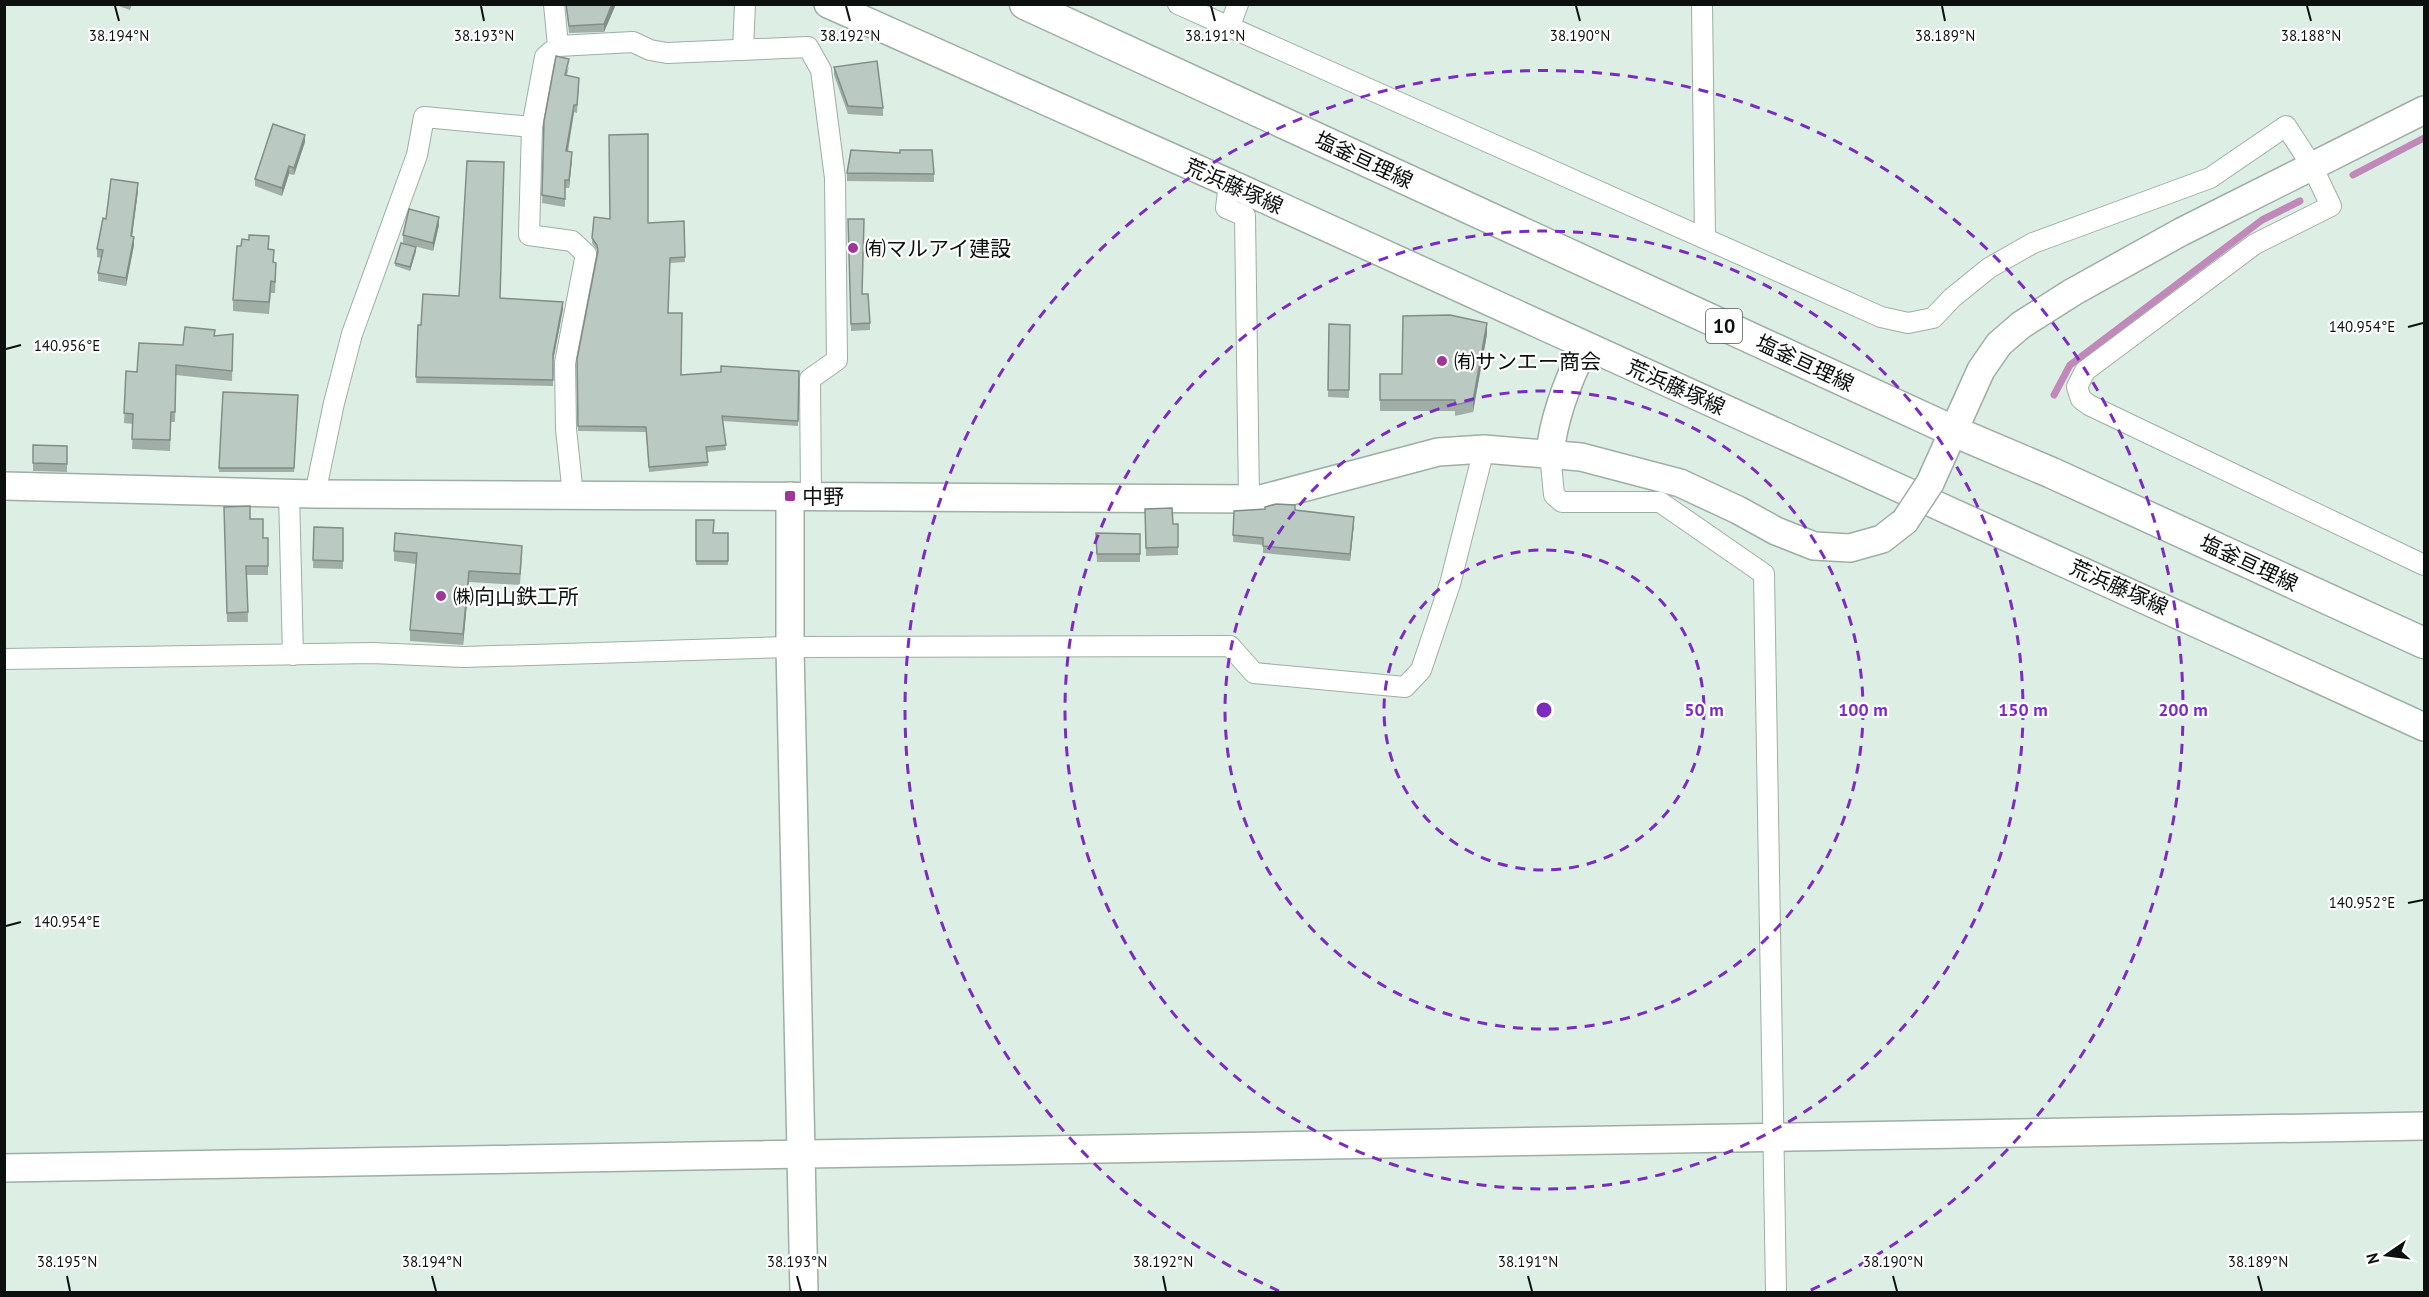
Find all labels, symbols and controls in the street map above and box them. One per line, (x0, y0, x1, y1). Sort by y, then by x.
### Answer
text: 38.194°N (89, 26, 149, 45)
text: 38.193°N (454, 26, 514, 45)
text: 38.192°N (820, 26, 880, 45)
text: 38.191°N (1185, 26, 1245, 45)
text: 38.190°N (1550, 26, 1610, 45)
text: 38.189°N (1915, 26, 1975, 45)
text: 38.188°N (2281, 26, 2341, 45)
street label: 塩釜亘理線 (1311, 126, 1417, 194)
street label: 荒浜藤塚線 (1181, 152, 1287, 220)
place label: ㈲マルアイ建設 (865, 235, 1011, 262)
marker: ㈲マルアイ建設 (846, 241, 860, 255)
road number: 10 (1706, 309, 1742, 343)
text: 140.954°E (2329, 317, 2395, 336)
street label: 塩釜亘理線 (1752, 329, 1858, 397)
text: 140.956°E (34, 336, 100, 355)
place label: ㈲サンエー商会 (1454, 348, 1601, 375)
street label: 荒浜藤塚線 (1623, 353, 1729, 421)
marker: ㈲サンエー商会 (1435, 354, 1449, 368)
place label: 中野 (802, 483, 844, 510)
marker: 中野 (783, 489, 797, 503)
street label: 塩釜亘理線 (2196, 529, 2302, 597)
street label: 荒浜藤塚線 (2066, 553, 2172, 621)
place label: ㈱向山鉄工所 (453, 583, 579, 610)
marker: ㈱向山鉄工所 (434, 589, 448, 603)
text: 50 m (1684, 698, 1724, 721)
text: 100 m (1838, 698, 1888, 721)
text: 150 m (1998, 698, 2048, 721)
text: 200 m (2158, 698, 2208, 721)
centre of rings (1534, 700, 1554, 720)
text: 140.952°E (2329, 893, 2395, 912)
text: 140.954°E (34, 912, 100, 931)
north arrow (2357, 1225, 2417, 1285)
text: N (2361, 1251, 2383, 1266)
text: 38.195°N (37, 1252, 97, 1271)
text: 38.194°N (402, 1252, 462, 1271)
text: 38.193°N (767, 1252, 827, 1271)
text: 38.192°N (1133, 1252, 1193, 1271)
text: 38.191°N (1498, 1252, 1558, 1271)
text: 38.190°N (1863, 1252, 1923, 1271)
text: 38.189°N (2228, 1252, 2288, 1271)

